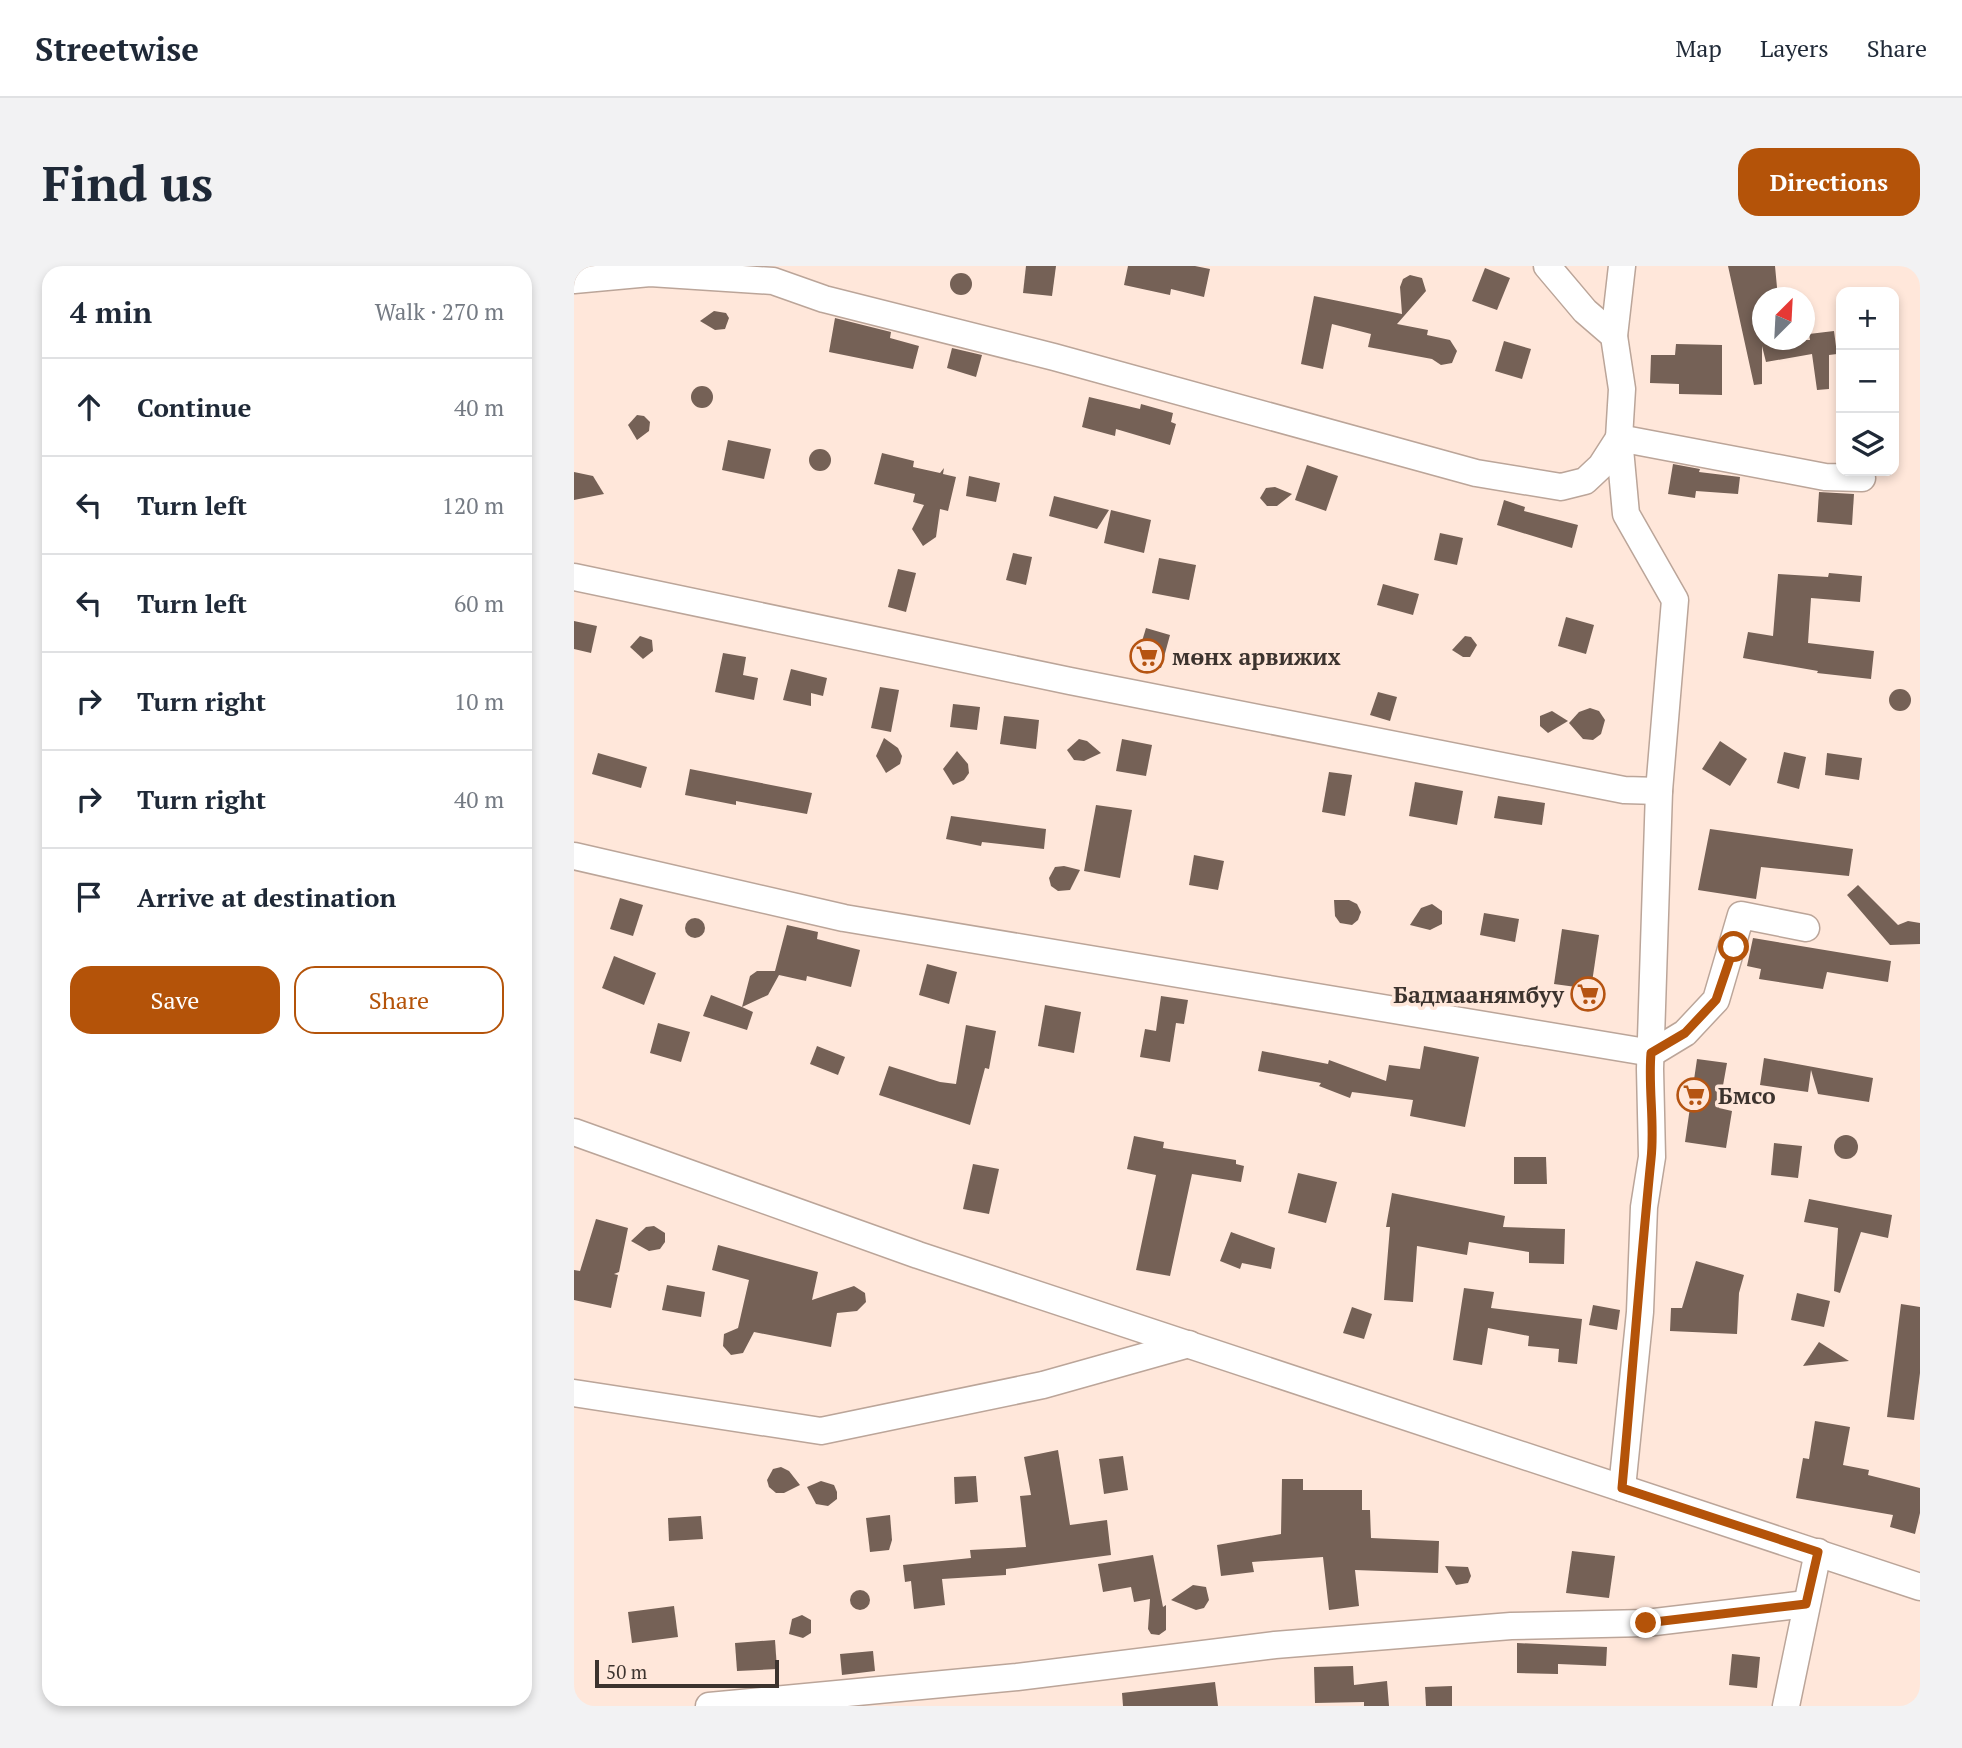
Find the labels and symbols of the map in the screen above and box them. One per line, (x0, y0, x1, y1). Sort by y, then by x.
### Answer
north arrow (1752, 287, 1815, 350)
supermarket icon: мөнх арвижих (1128, 637, 1166, 675)
place label: мөнх арвижих (1172, 641, 1341, 672)
route start (1718, 931, 1749, 962)
supermarket icon: Бадмаанямбуу (1569, 975, 1607, 1013)
place label: Бадмаанямбуу (1393, 979, 1565, 1010)
supermarket icon: Бмсо (1675, 1076, 1713, 1114)
place label: Бмсо (1718, 1080, 1776, 1111)
route end (1630, 1607, 1661, 1638)
scale bar (595, 1657, 779, 1689)

